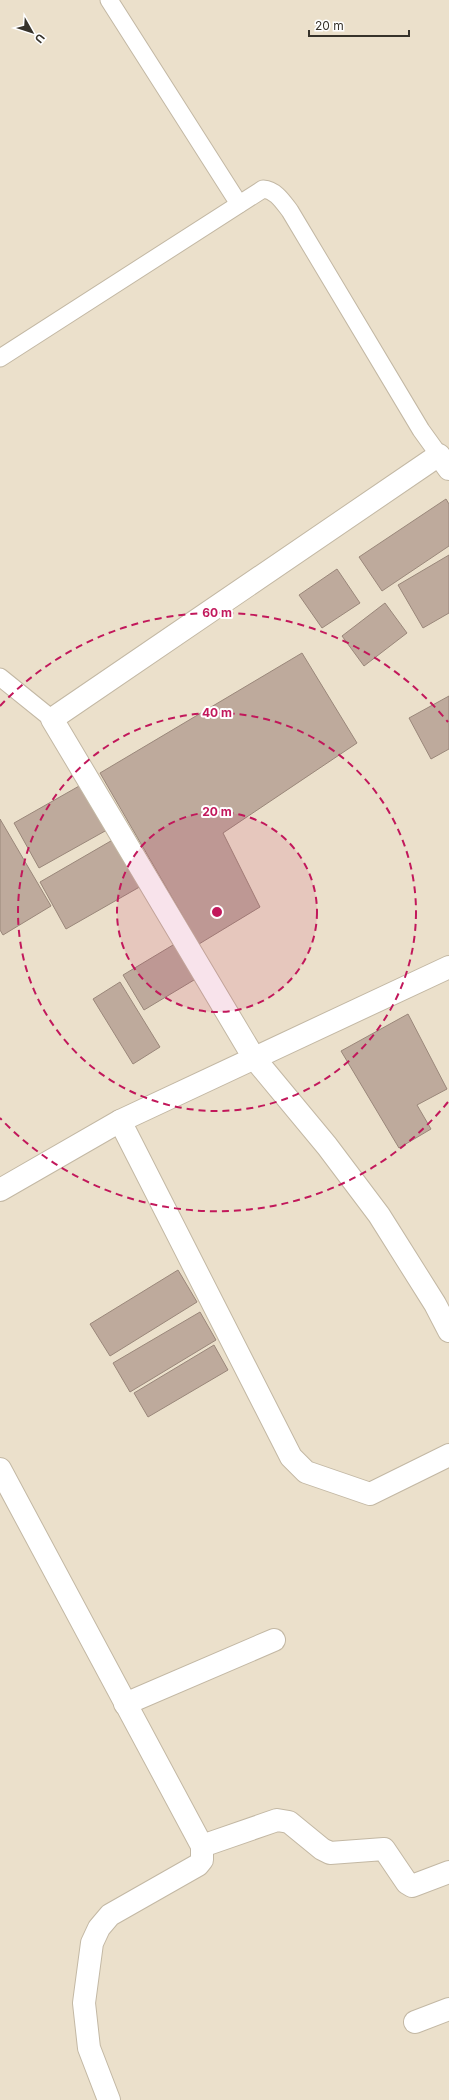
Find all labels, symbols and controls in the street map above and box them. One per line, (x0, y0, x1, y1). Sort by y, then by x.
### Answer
north arrow (12, 12, 52, 52)
scale bar (309, 12, 409, 38)
text: 20 m (315, 18, 344, 33)
text: U (32, 31, 48, 46)
text: 60 m (202, 605, 232, 620)
text: 40 m (202, 705, 232, 720)
text: 20 m (202, 804, 232, 819)
centre of rings (210, 905, 224, 919)

